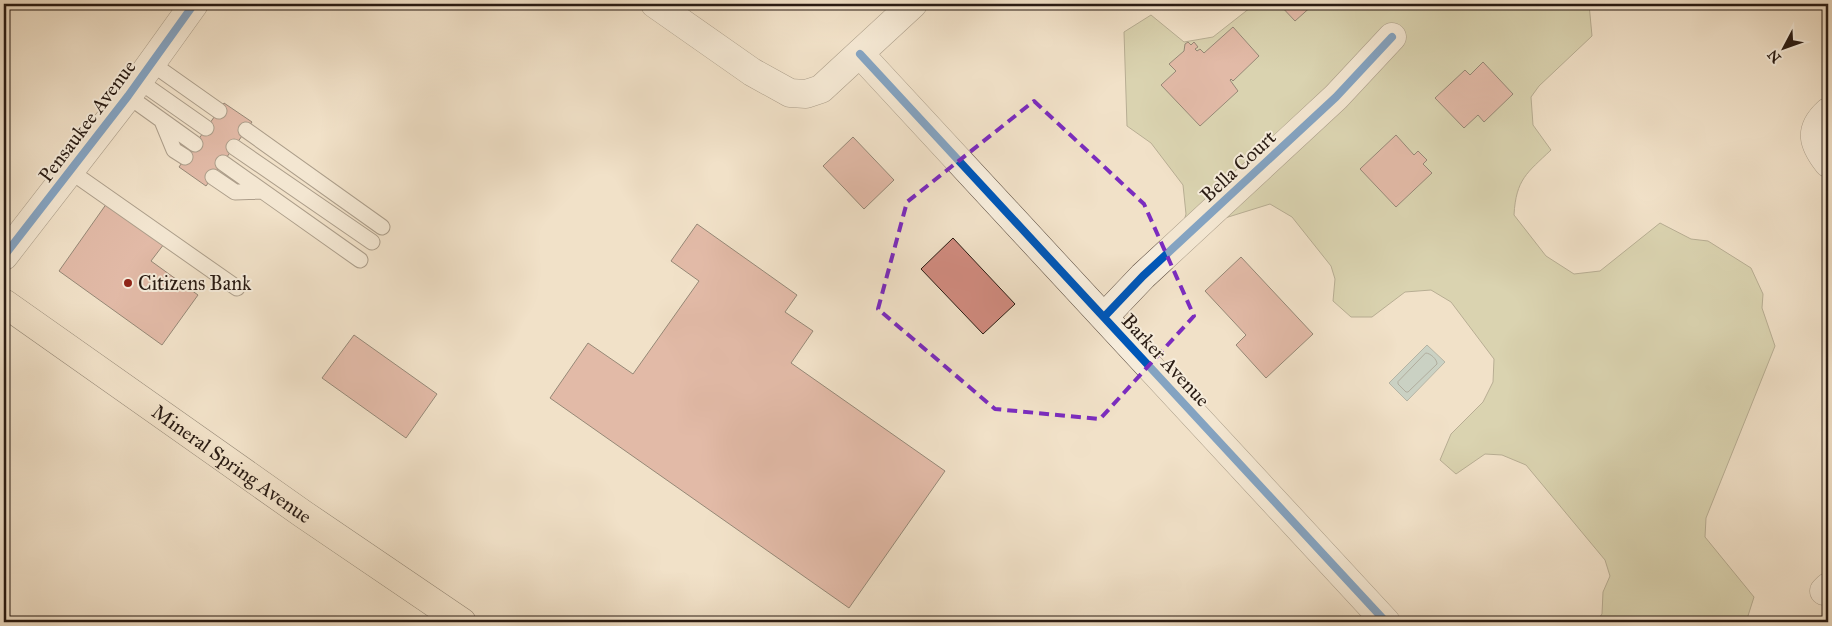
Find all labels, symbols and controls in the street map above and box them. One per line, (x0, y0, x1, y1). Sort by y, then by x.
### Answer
north arrow (1760, 22, 1810, 72)
text: N (1764, 46, 1785, 66)
street label: Pensaukee Avenue (33, 55, 141, 187)
street label: Bella Court (1195, 125, 1281, 207)
place label: Citizens Bank (138, 271, 252, 295)
marker: Citizens Bank (122, 277, 134, 289)
street label: Barker Avenue (1117, 309, 1215, 411)
street label: Mineral Spring Avenue (147, 399, 316, 528)

